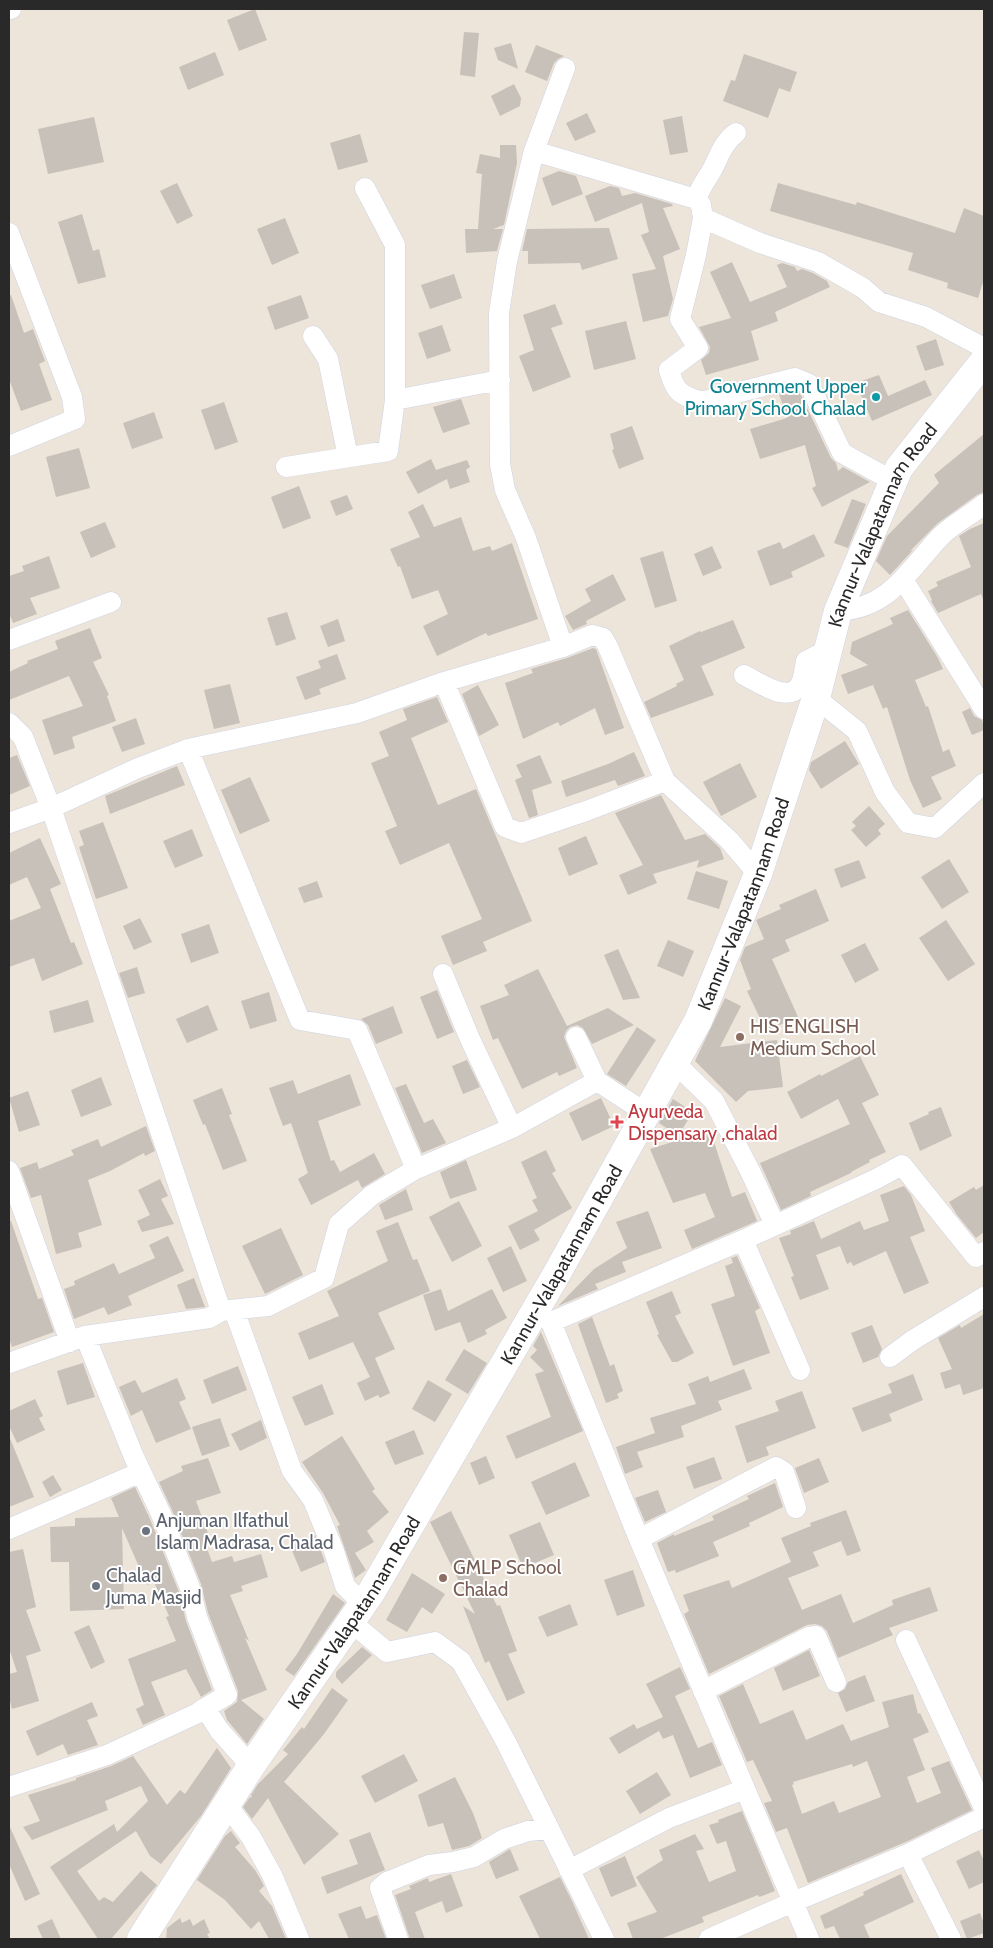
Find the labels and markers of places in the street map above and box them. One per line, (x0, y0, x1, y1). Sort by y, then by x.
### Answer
place label: Government Upper Primary School Chalad (685, 375, 866, 420)
marker: Government Upper Primary School Chalad (870, 391, 882, 403)
place label: HIS ENGLISH Medium School (750, 1015, 876, 1060)
marker: HIS ENGLISH Medium School (734, 1031, 746, 1043)
place label: Ayurveda Dispensary ,chalad (628, 1100, 778, 1145)
marker: Ayurveda Dispensary ,chalad (610, 1115, 624, 1129)
place label: Anjuman Ilfathul Islam Madrasa, Chalad (156, 1509, 334, 1554)
marker: Anjuman Ilfathul Islam Madrasa, Chalad (140, 1525, 152, 1537)
place label: GMLP School Chalad (453, 1556, 562, 1601)
place label: Chalad Juma Masjid (105, 1564, 202, 1609)
marker: GMLP School Chalad (437, 1572, 449, 1584)
marker: Chalad Juma Masjid (90, 1580, 102, 1592)

